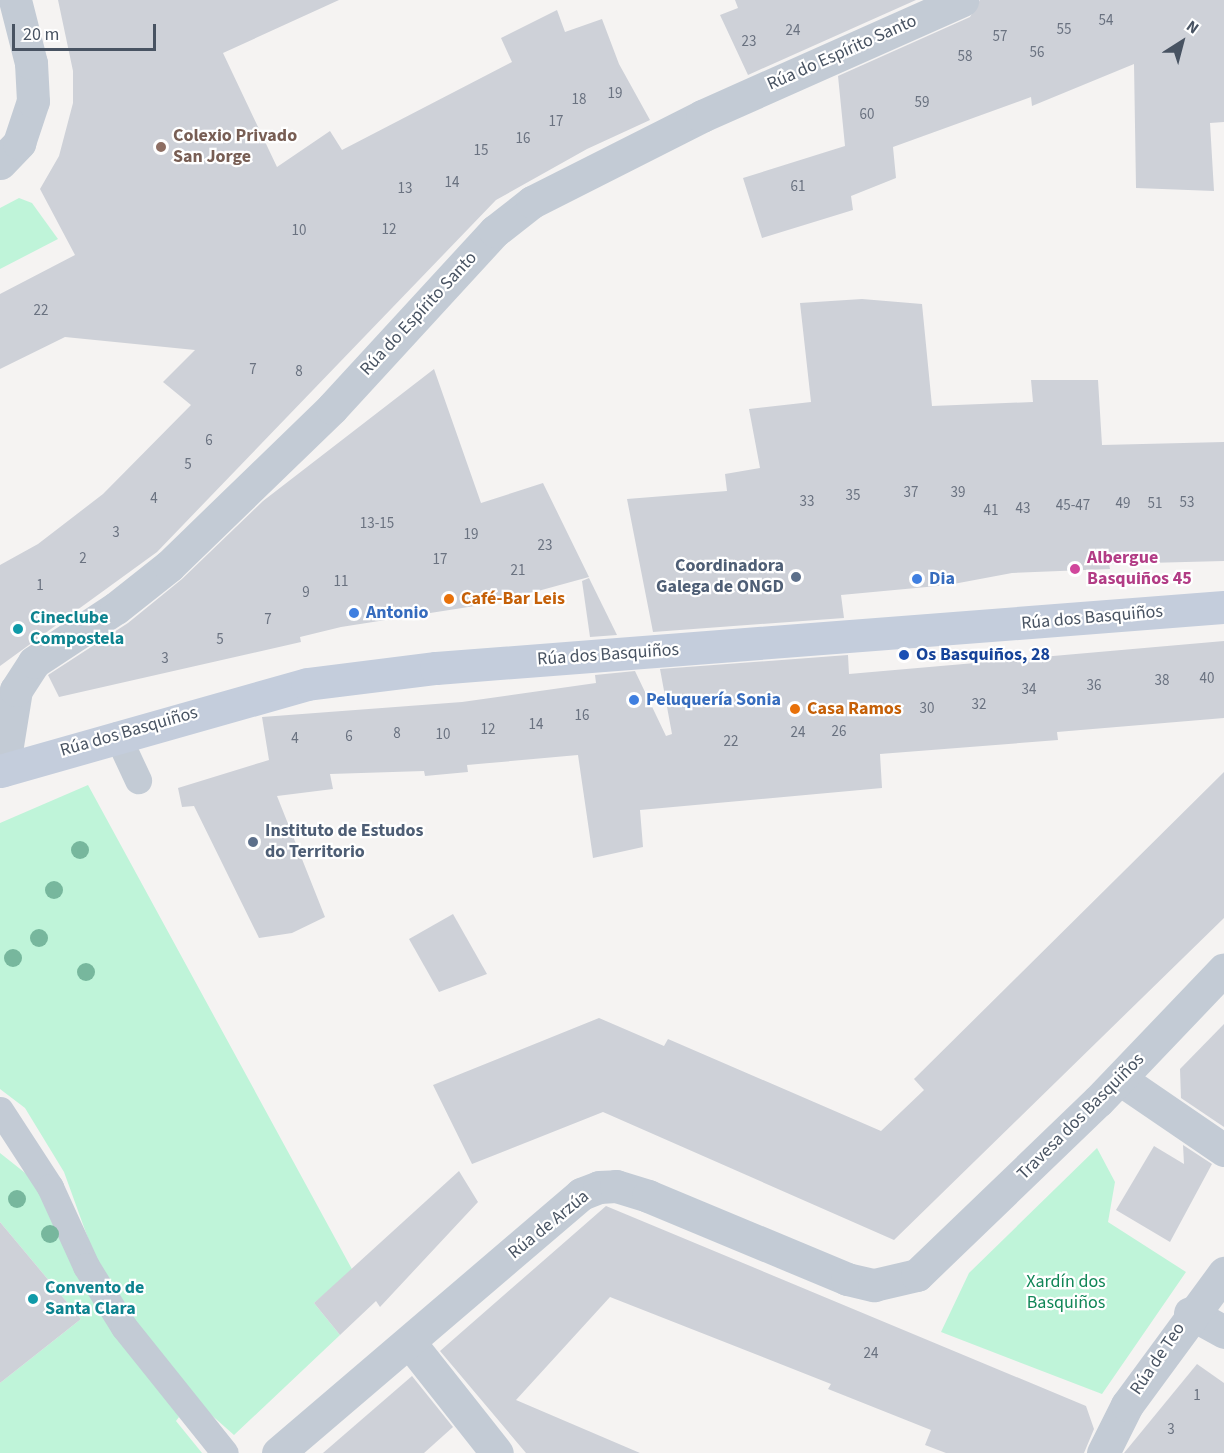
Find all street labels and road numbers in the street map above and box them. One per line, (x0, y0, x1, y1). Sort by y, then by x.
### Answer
street label: Rúa do Espírito Santo (764, 10, 920, 96)
street label: Rúa do Espírito Santo (356, 248, 482, 380)
street label: Rúa dos Basquiños (1020, 601, 1164, 635)
street label: Rúa dos Basquiños (536, 639, 680, 671)
street label: Rúa dos Basquiños (58, 702, 200, 762)
street label: Travesa dos Basquiños (1013, 1049, 1149, 1185)
street label: Rúa de Arzúa (504, 1186, 594, 1264)
street label: Rúa de Teo (1126, 1319, 1190, 1399)

